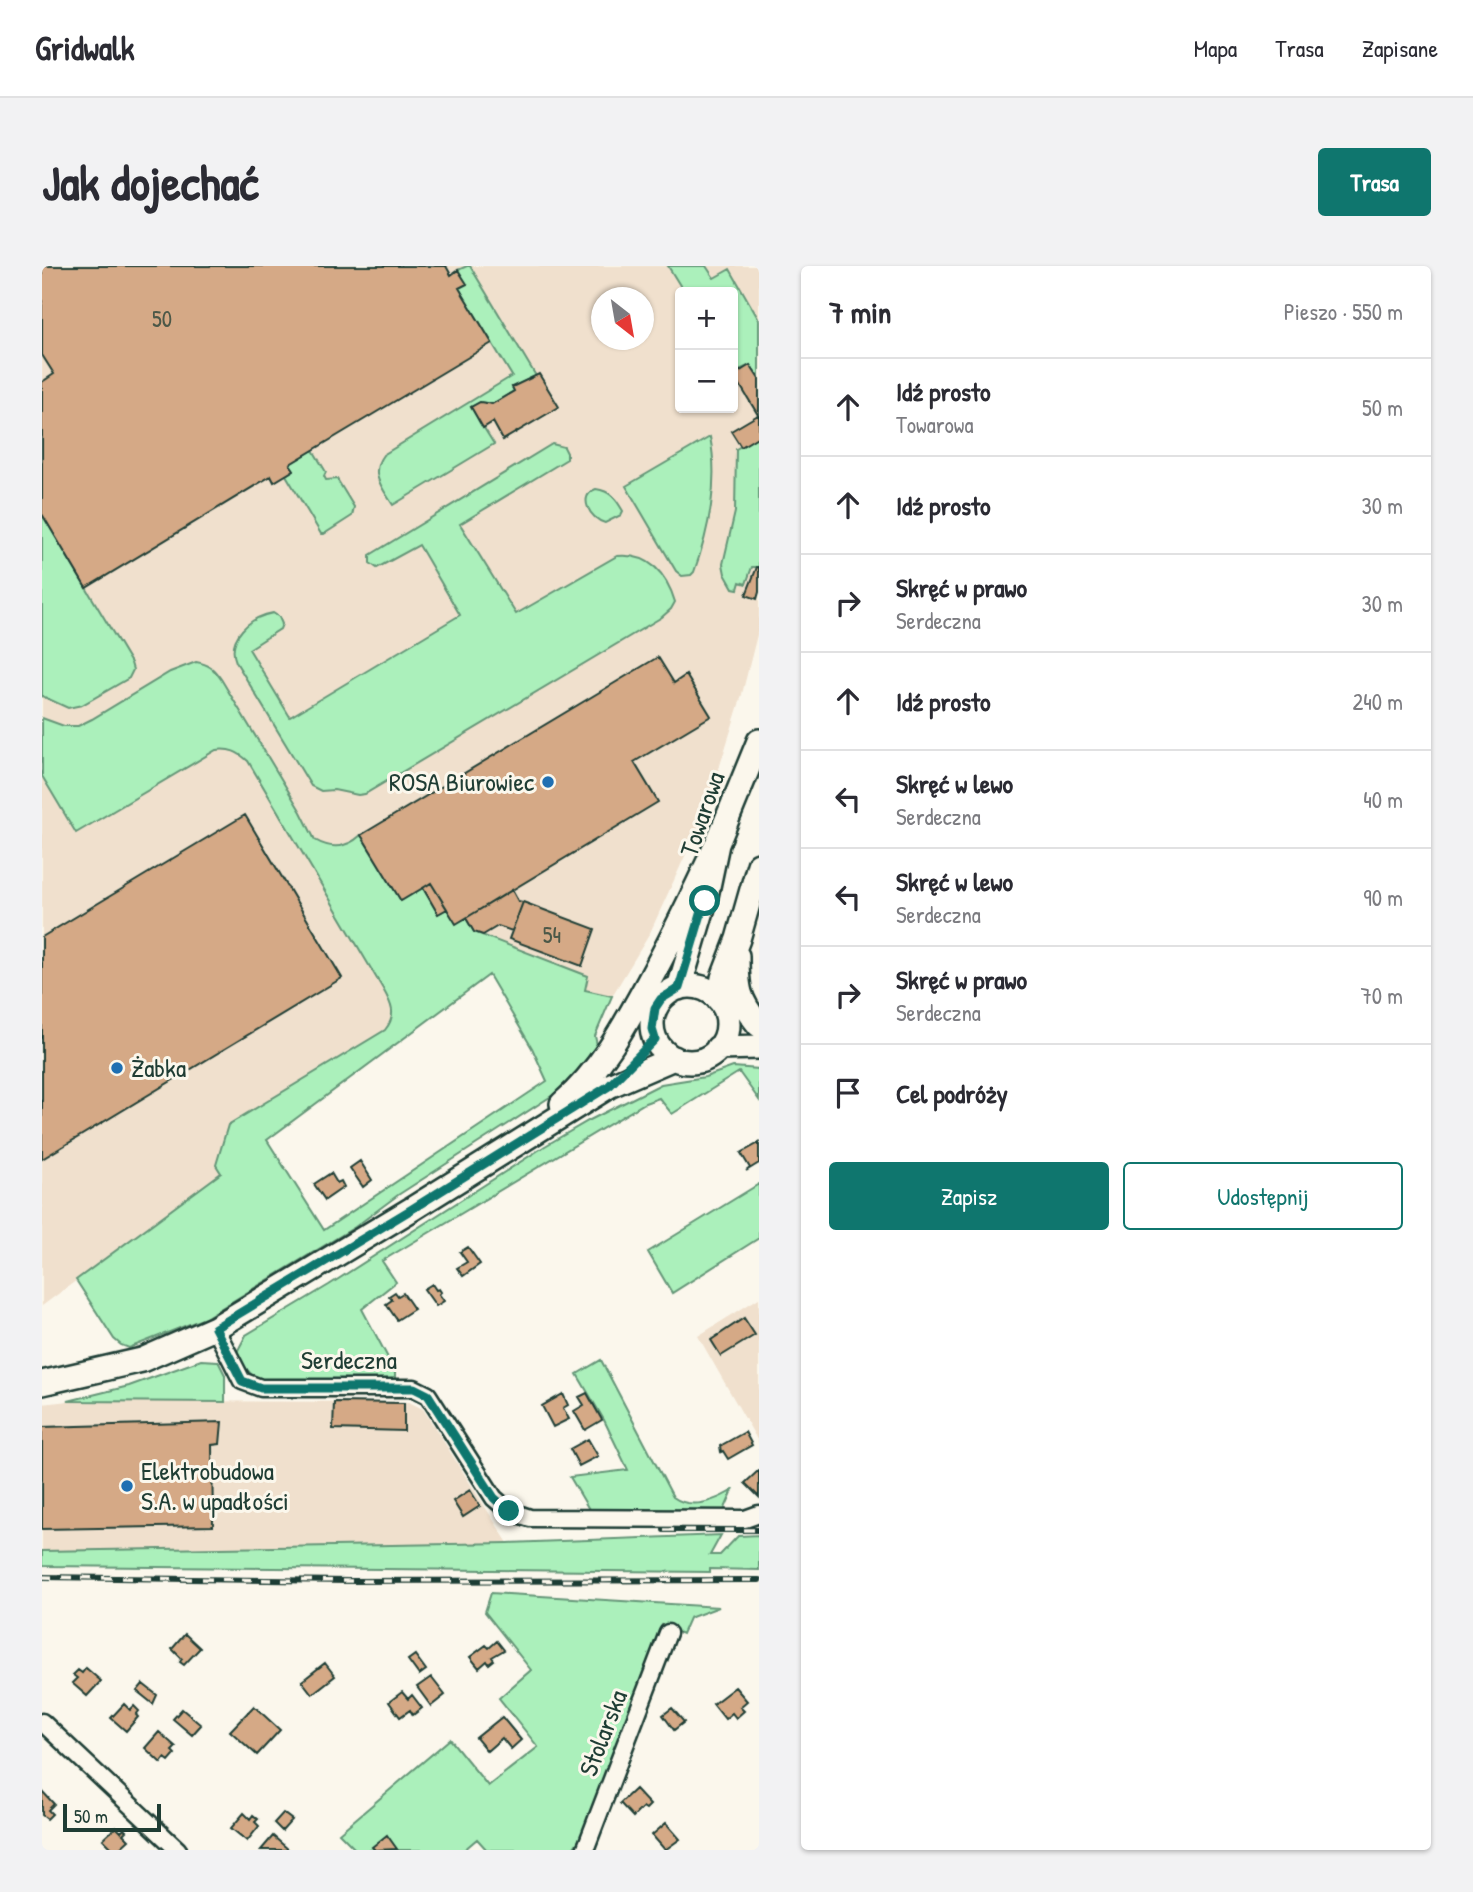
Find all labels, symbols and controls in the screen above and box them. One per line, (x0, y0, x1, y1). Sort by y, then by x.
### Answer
text: Gridwalk (35, 26, 135, 70)
text: Mapa (1194, 32, 1237, 64)
text: Trasa (1275, 32, 1324, 64)
text: Zapisane (1362, 32, 1438, 64)
button: Trasa (1318, 148, 1431, 216)
text: Jak dojechać (42, 149, 259, 215)
north arrow (591, 287, 654, 350)
map controls (675, 287, 738, 413)
button: + (675, 287, 738, 350)
text: 7 min (829, 292, 891, 332)
text: Pieszo · 550 m (1284, 296, 1403, 327)
house number: 50 (152, 303, 172, 334)
button: − (675, 350, 738, 413)
text: Idź prosto (896, 374, 990, 409)
icon: ahead (829, 388, 867, 426)
text: 50 m (1362, 392, 1403, 423)
text: Towarowa (896, 409, 974, 440)
icon: ahead (829, 486, 867, 524)
text: Idź prosto (896, 488, 990, 523)
text: 30 m (1361, 490, 1403, 521)
text: Skręć w prawo (896, 570, 1027, 605)
icon: right (829, 584, 867, 622)
text: 30 m (1361, 588, 1403, 619)
text: Serdeczna (896, 605, 981, 636)
icon: ahead (829, 682, 867, 720)
text: Idź prosto (896, 684, 990, 719)
text: 240 m (1352, 686, 1403, 717)
place label: ROSA Biurowiec (389, 764, 534, 799)
text: Skręć w lewo (896, 766, 1013, 801)
street label: Towarowa (671, 767, 732, 861)
marker: ROSA Biurowiec (540, 774, 556, 790)
icon: left (829, 780, 867, 818)
text: 40 m (1363, 784, 1403, 815)
text: Serdeczna (896, 801, 981, 832)
text: Skręć w lewo (896, 864, 1013, 899)
icon: left (829, 878, 867, 916)
text: 90 m (1363, 882, 1403, 913)
route start (689, 885, 720, 916)
text: Serdeczna (896, 899, 981, 930)
house number: 54 (543, 919, 561, 950)
text: Skręć w prawo (896, 962, 1027, 997)
icon: right (829, 976, 867, 1014)
text: 70 m (1360, 980, 1403, 1011)
text: Serdeczna (896, 997, 981, 1028)
place label: Żabka (131, 1050, 186, 1085)
marker: Żabka (109, 1060, 125, 1076)
icon: arrive (829, 1074, 867, 1112)
text: Cel podróży (896, 1076, 1008, 1111)
button: Zapisz (829, 1162, 1109, 1230)
button: Udostępnij (1123, 1162, 1403, 1230)
street label: Serdeczna (301, 1342, 397, 1377)
place label: Elektrobudowa S.A. w upadłości (141, 1453, 289, 1518)
marker: Elektrobudowa S.A. w upadłości (119, 1478, 135, 1494)
route end (493, 1495, 524, 1526)
street label: Stolarska (570, 1685, 635, 1781)
scale bar (63, 1801, 161, 1833)
text: 50 m (74, 1803, 108, 1829)

